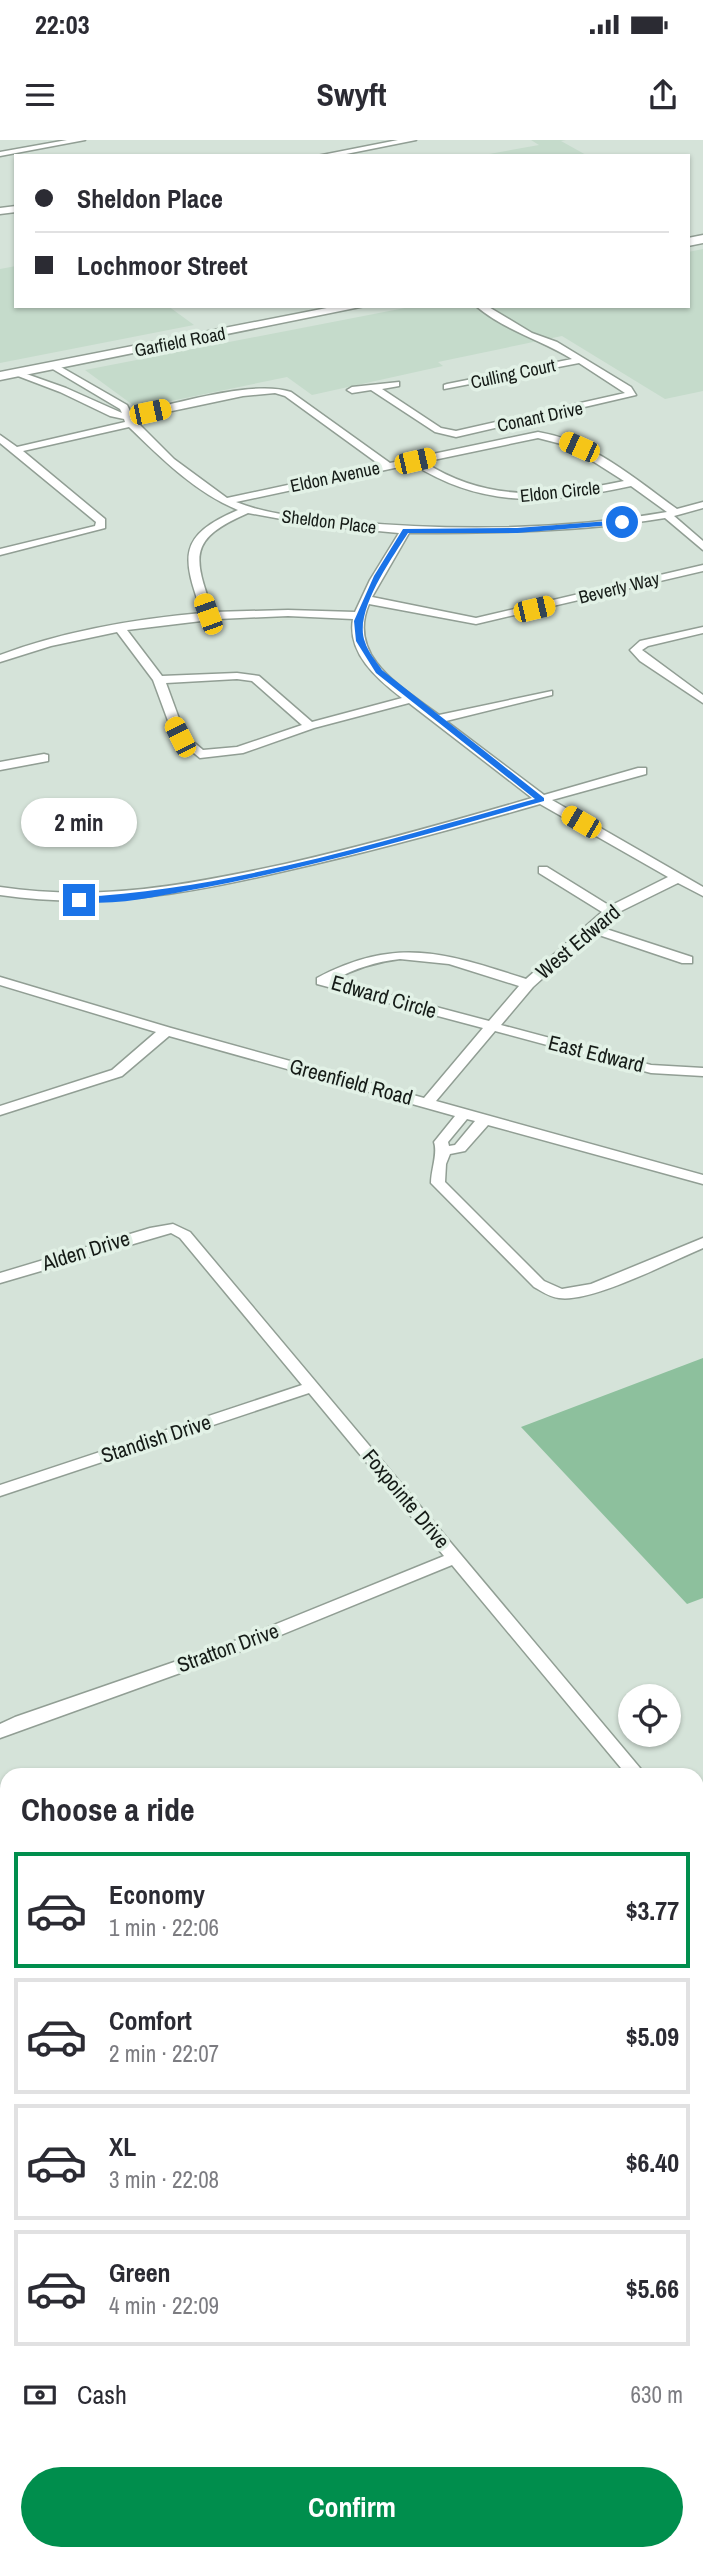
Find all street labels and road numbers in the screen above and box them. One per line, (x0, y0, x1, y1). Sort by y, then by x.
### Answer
street label: Garfield Road (132, 320, 227, 363)
street label: Culling Court (468, 352, 558, 395)
street label: Conant Drive (495, 395, 585, 438)
street label: Eldon Avenue (288, 455, 382, 498)
street label: Eldon Circle (519, 475, 601, 508)
street label: Sheldon Place (280, 503, 378, 540)
street label: Beverly Way (576, 565, 662, 610)
street label: West Edward (529, 898, 626, 986)
street label: Edward Circle (328, 968, 440, 1025)
street label: East Edward (545, 1028, 647, 1079)
street label: Greenfield Road (286, 1051, 416, 1112)
street label: Alden Drive (38, 1224, 133, 1278)
street label: Standish Drive (97, 1407, 214, 1470)
street label: Foxpointe Drive (356, 1443, 457, 1555)
street label: Stratton Drive (173, 1616, 283, 1679)

